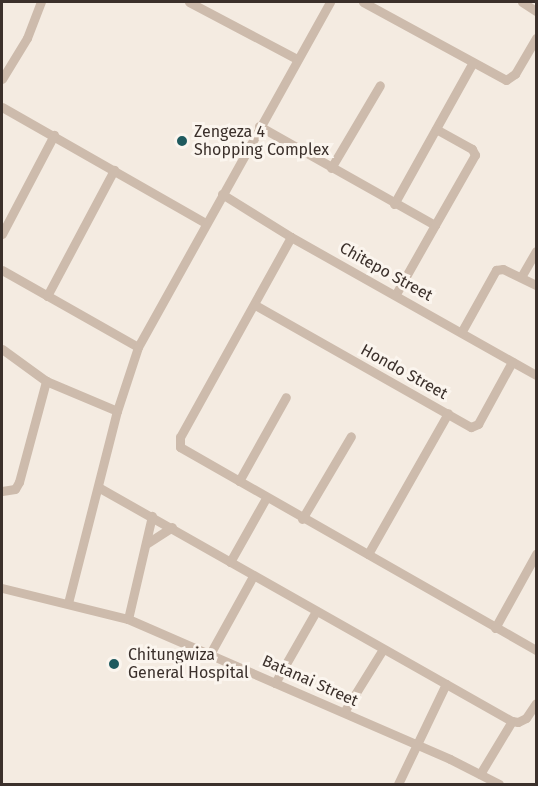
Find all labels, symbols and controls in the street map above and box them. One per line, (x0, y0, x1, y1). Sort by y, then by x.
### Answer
place label: Zengeza 4 Shopping Complex (194, 122, 329, 160)
marker: Zengeza 4 Shopping Complex (175, 134, 189, 148)
street label: Chitepo Street (336, 239, 436, 305)
street label: Hondo Street (357, 340, 451, 404)
place label: Chitungwiza General Hospital (128, 645, 249, 683)
street label: Batanai Street (259, 651, 361, 711)
marker: Chitungwiza General Hospital (105, 655, 123, 673)

